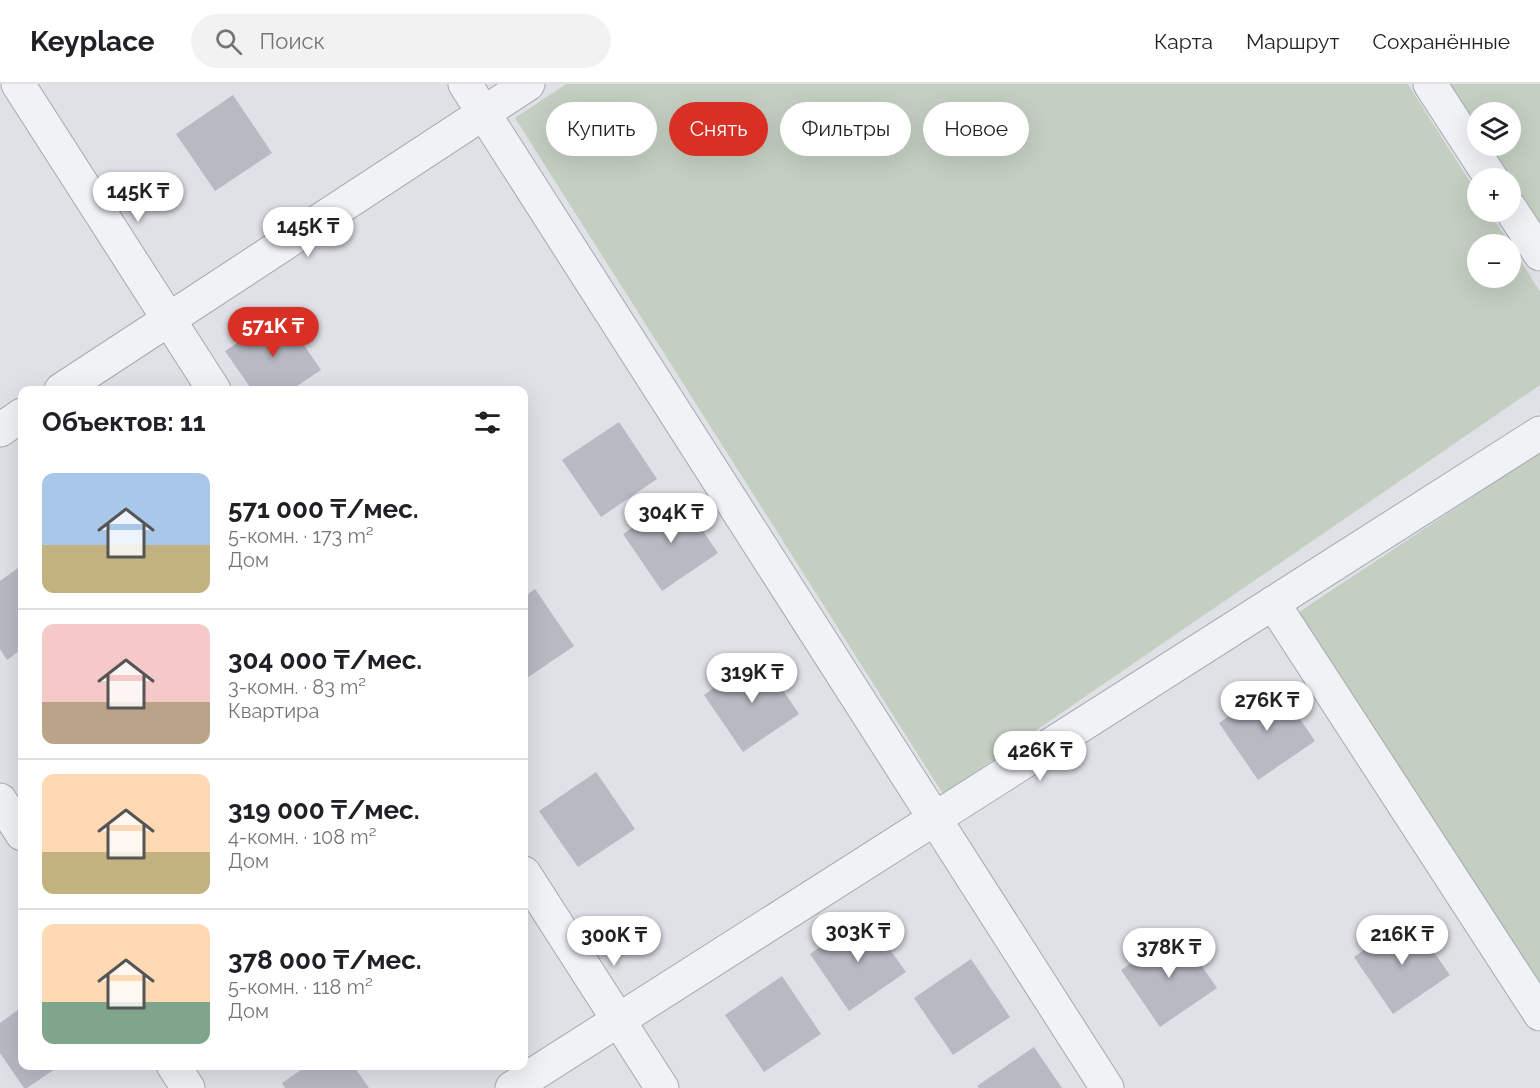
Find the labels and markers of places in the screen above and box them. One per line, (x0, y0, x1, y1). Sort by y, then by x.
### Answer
pin: 145K ₸ (89, 172, 187, 223)
pin: 145K ₸ (259, 207, 357, 258)
pin: 571K ₸ (224, 307, 322, 358)
pin: 304K ₸ (622, 493, 720, 544)
pin: 319K ₸ (703, 653, 801, 704)
pin: 276K ₸ (1218, 681, 1316, 732)
pin: 426K ₸ (991, 731, 1089, 782)
pin: 303K ₸ (809, 912, 907, 963)
pin: 216K ₸ (1353, 915, 1451, 966)
pin: 300K ₸ (565, 916, 663, 967)
pin: 378K ₸ (1120, 928, 1218, 979)

